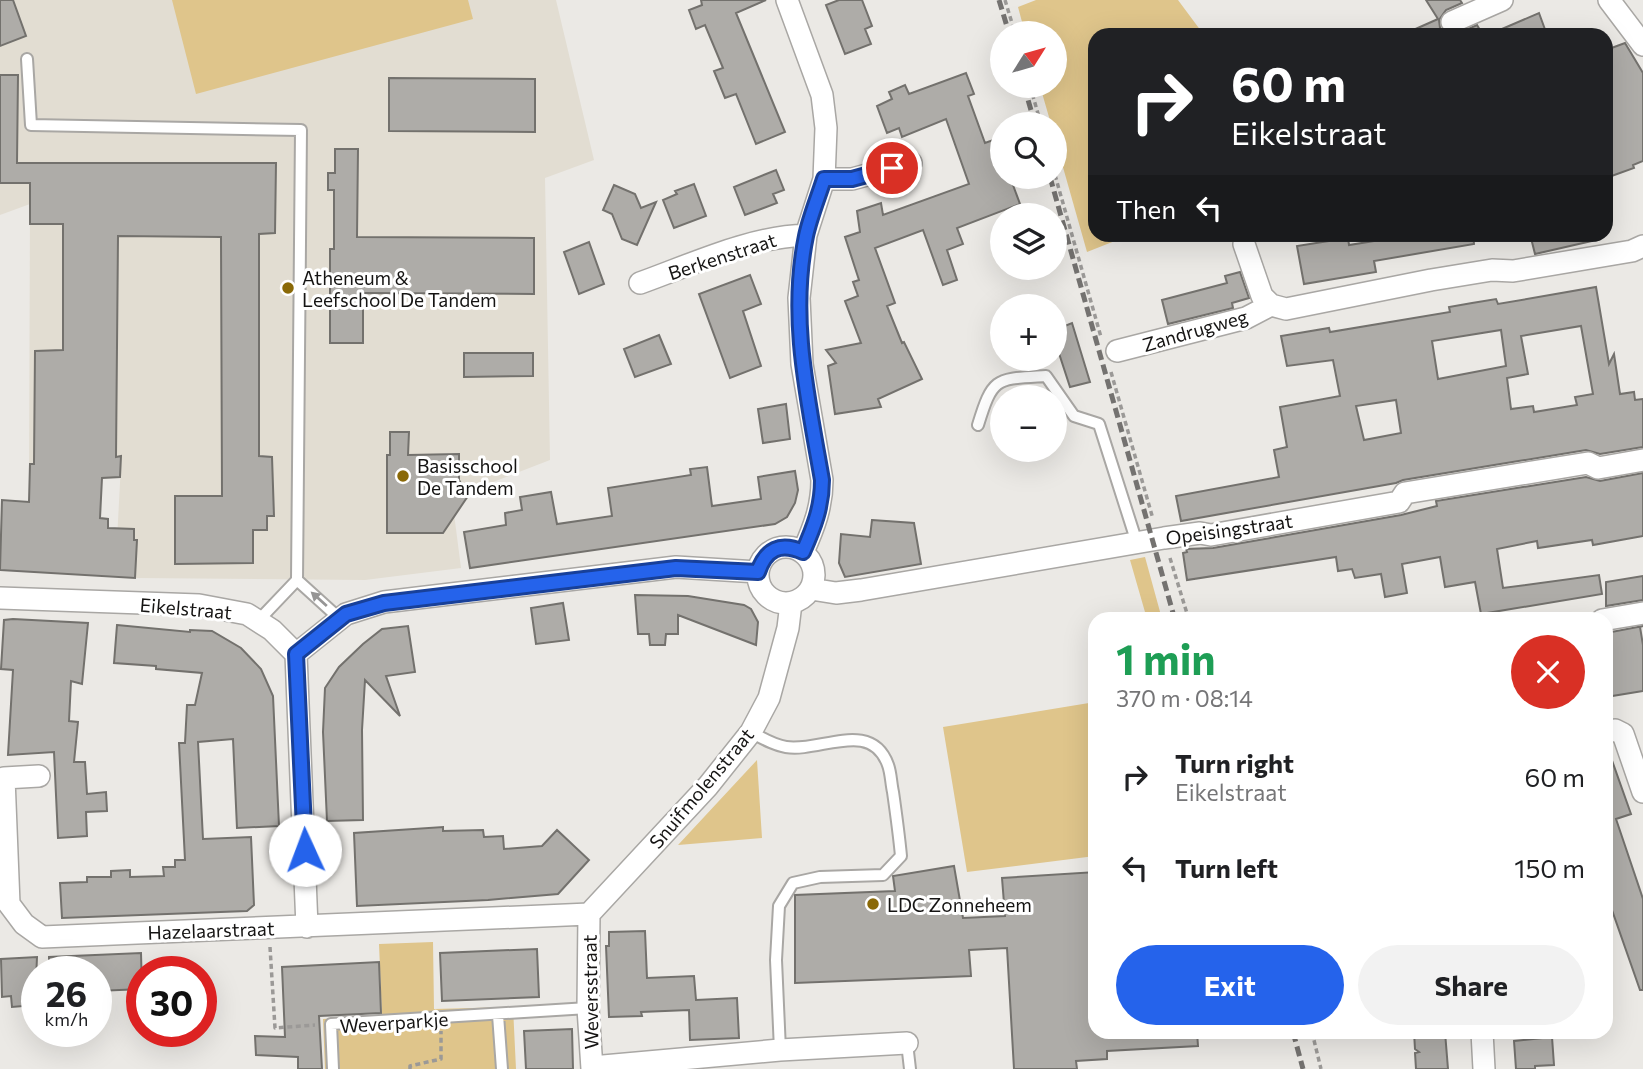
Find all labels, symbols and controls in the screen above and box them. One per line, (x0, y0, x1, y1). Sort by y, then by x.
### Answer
north arrow (990, 21, 1068, 98)
map controls (990, 21, 1067, 462)
text: 60 m (1231, 52, 1346, 112)
icon: right (1116, 56, 1207, 147)
button: search (990, 112, 1067, 189)
text: Eikelstraat (1231, 112, 1387, 152)
pin (862, 138, 922, 198)
icon: arrive (873, 149, 911, 187)
icon: left (1190, 189, 1228, 227)
text: Then (1116, 193, 1176, 224)
button: layers (990, 203, 1067, 280)
street label: Berkenstraat (665, 228, 779, 284)
place label: Atheneum & Leefschool De Tandem (302, 266, 497, 311)
marker: Atheneum & Leefschool De Tandem (280, 280, 296, 296)
button: + (990, 294, 1067, 371)
street label: Zandrugweg (1140, 304, 1250, 356)
button: − (990, 385, 1067, 462)
place label: Basisschool De Tandem (417, 454, 518, 499)
marker: Basisschool De Tandem (395, 468, 411, 484)
street label: Opeisingstraat (1164, 509, 1294, 549)
one-way arrow (310, 591, 328, 607)
street label: Eikelstraat (139, 593, 233, 623)
text: 1 min (1116, 632, 1216, 684)
button: close (1511, 635, 1585, 709)
text: 370 m · 08:14 (1116, 684, 1253, 712)
street label: Snuifmolenstraat (644, 723, 758, 853)
text: Turn right (1175, 747, 1294, 778)
icon: right (1116, 758, 1154, 796)
text: 60 m (1525, 761, 1585, 792)
text: Eikelstraat (1175, 778, 1287, 806)
position arrow (268, 813, 342, 887)
icon: left (1116, 849, 1154, 887)
text: Turn left (1175, 852, 1278, 883)
text: 150 m (1514, 852, 1585, 883)
place label: LDC Zonneheem (887, 893, 1032, 916)
marker: LDC Zonneheem (865, 896, 881, 912)
street label: Hazelaarstraat (147, 916, 275, 944)
street label: Weversstraat (577, 934, 602, 1049)
button: Exit (1116, 945, 1344, 1025)
button: Share (1358, 945, 1585, 1025)
speed limit sign: 30 (126, 956, 217, 1047)
text: 26 (46, 971, 87, 1014)
street label: Weverparkje (339, 1007, 449, 1037)
text: km/h (45, 1008, 88, 1030)

